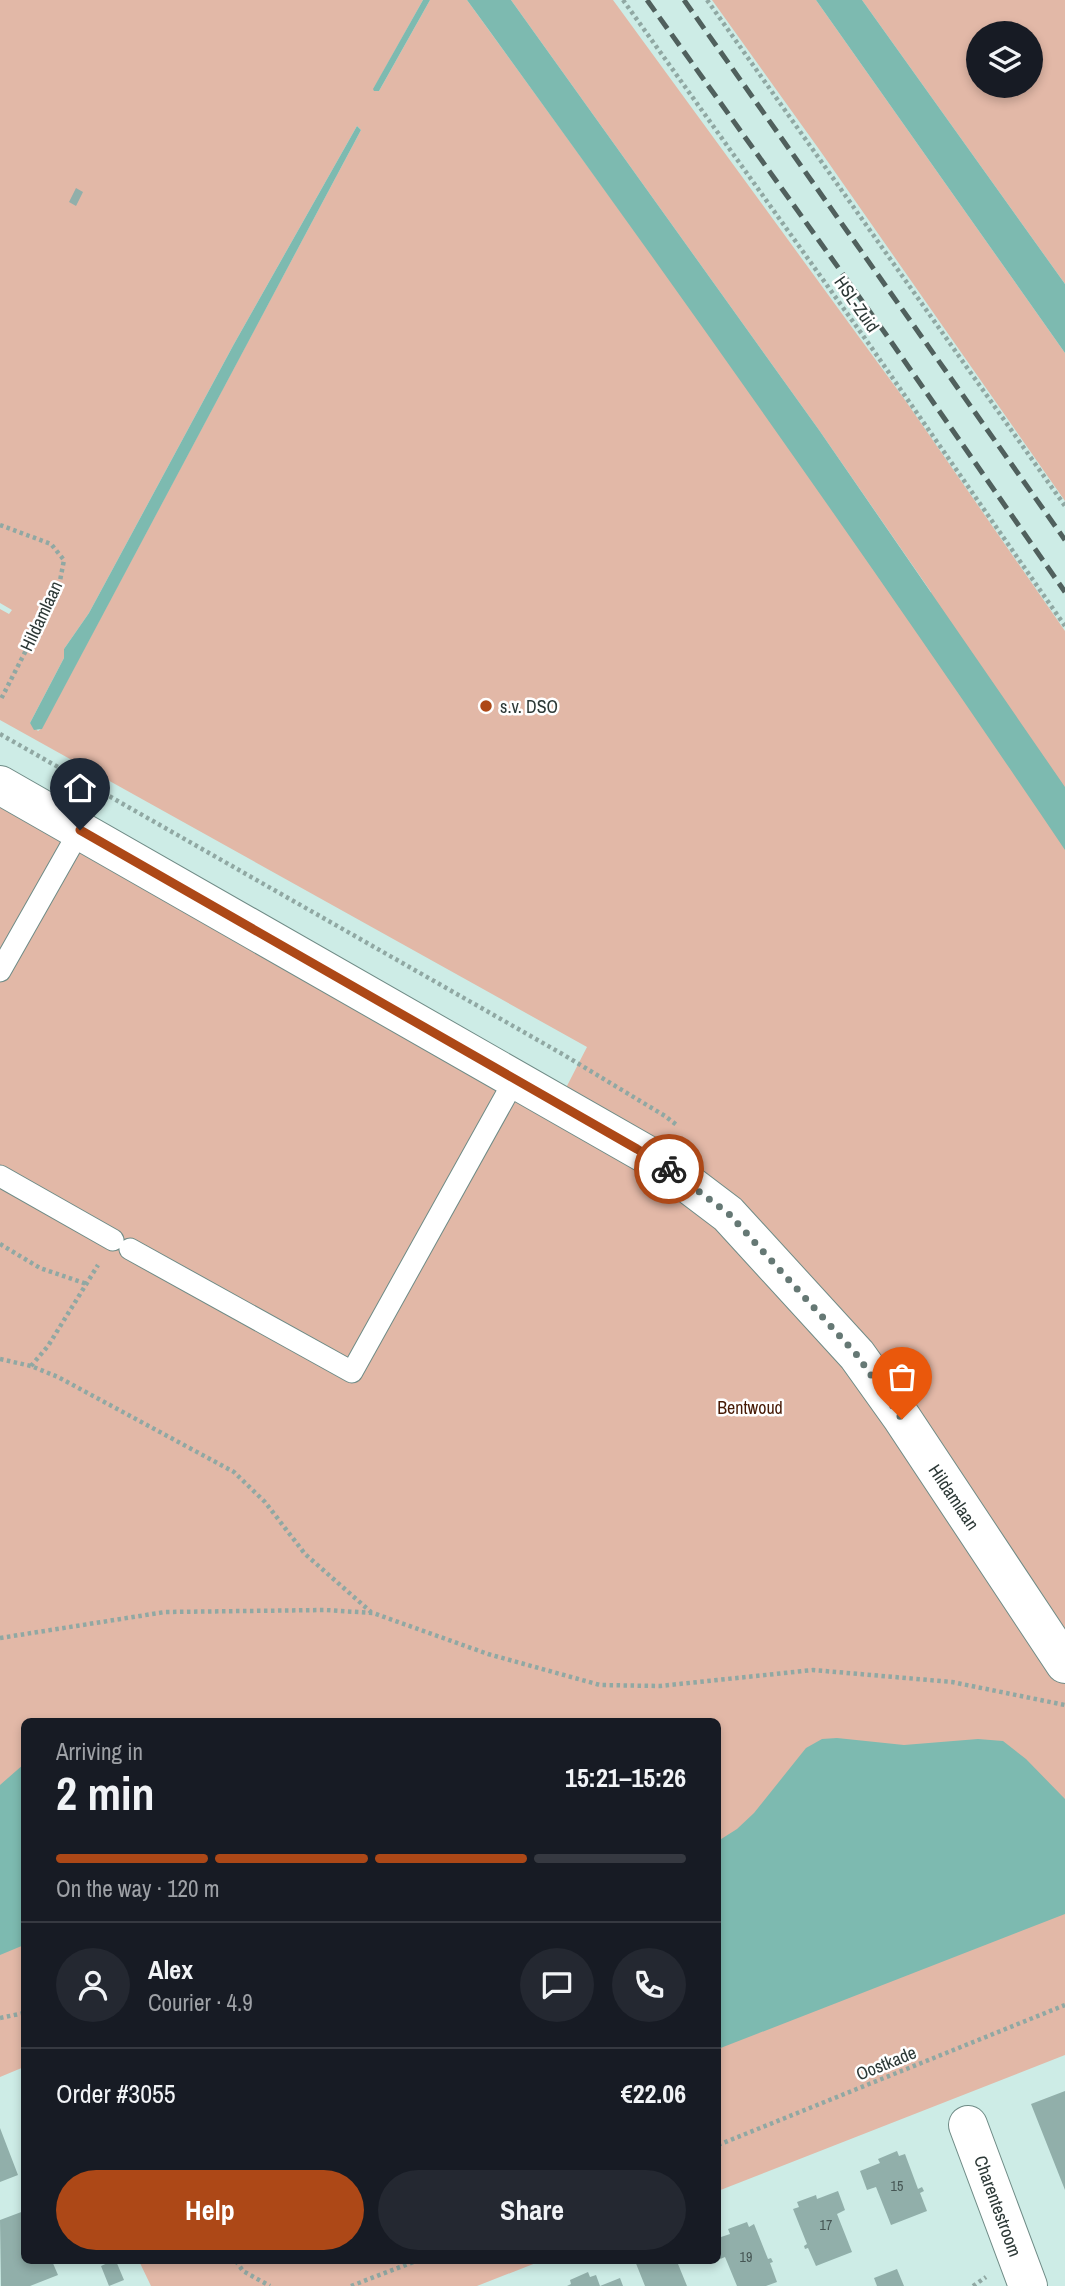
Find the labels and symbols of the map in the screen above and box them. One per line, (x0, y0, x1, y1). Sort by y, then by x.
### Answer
street label: HSL-Zuid (829, 271, 885, 337)
street label: Hildamlaan (14, 577, 68, 655)
place label: s.v. DSO (500, 694, 558, 719)
marker: s.v. DSO (478, 698, 494, 714)
pin (50, 758, 110, 830)
courier (634, 1134, 704, 1204)
pin (872, 1347, 932, 1419)
park label: Bentwoud (717, 1395, 783, 1420)
street label: Hildamlaan (923, 1459, 985, 1535)
street label: Oostkade (852, 2040, 920, 2086)
street label: Charentestroom (968, 2152, 1028, 2260)
house number: 15 (891, 2177, 903, 2195)
house number: 17 (820, 2216, 832, 2234)
house number: 19 (740, 2248, 752, 2266)

